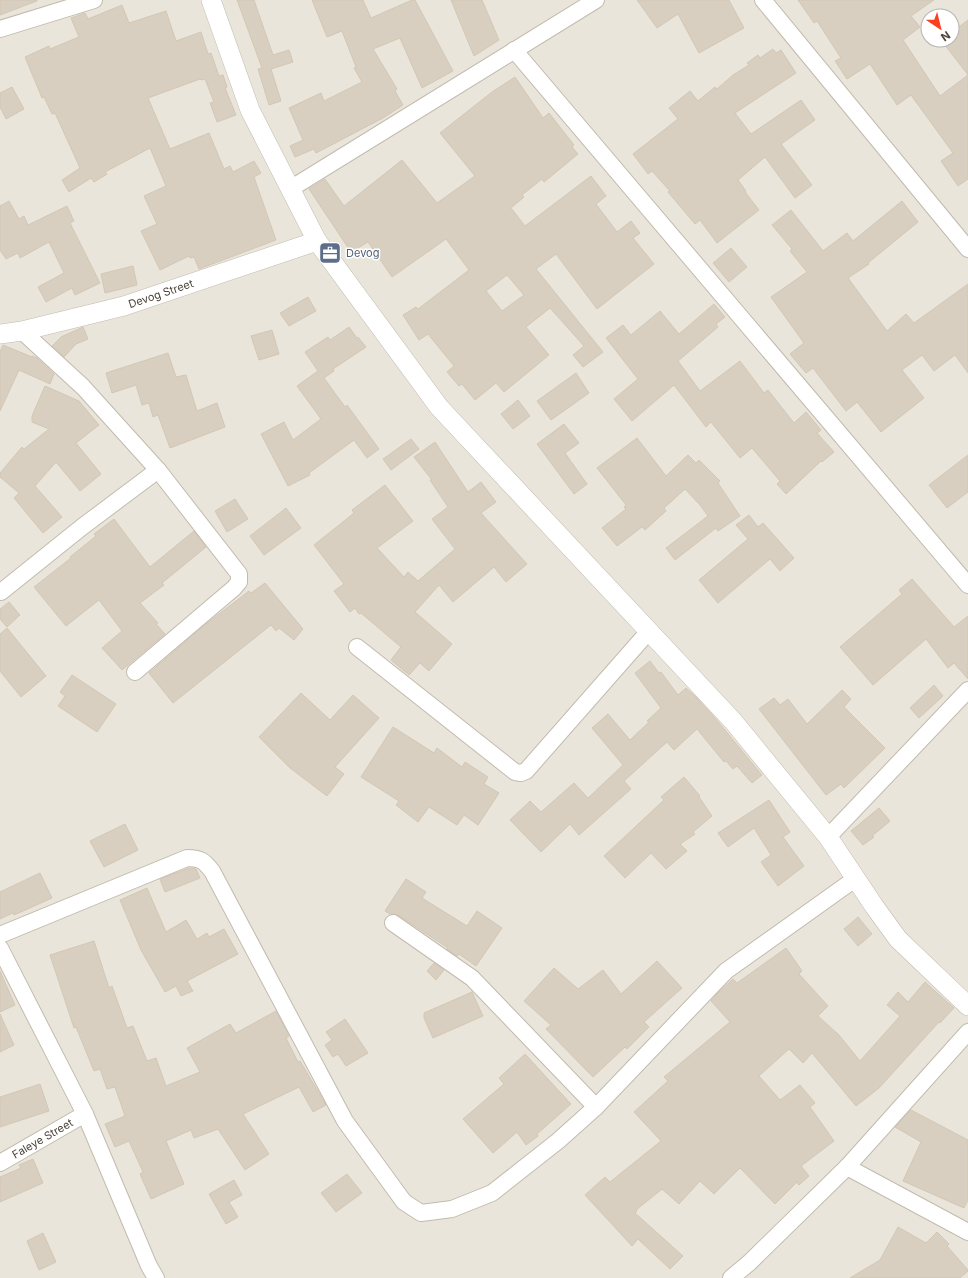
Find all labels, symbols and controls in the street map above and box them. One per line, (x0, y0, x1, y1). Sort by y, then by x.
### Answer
north arrow (920, 8, 960, 48)
text: N (938, 28, 953, 44)
office icon: Devog (317, 240, 343, 266)
place label: Devog (346, 246, 379, 260)
street label: Devog Street (126, 276, 195, 311)
street label: Faleye Street (10, 1115, 76, 1162)

